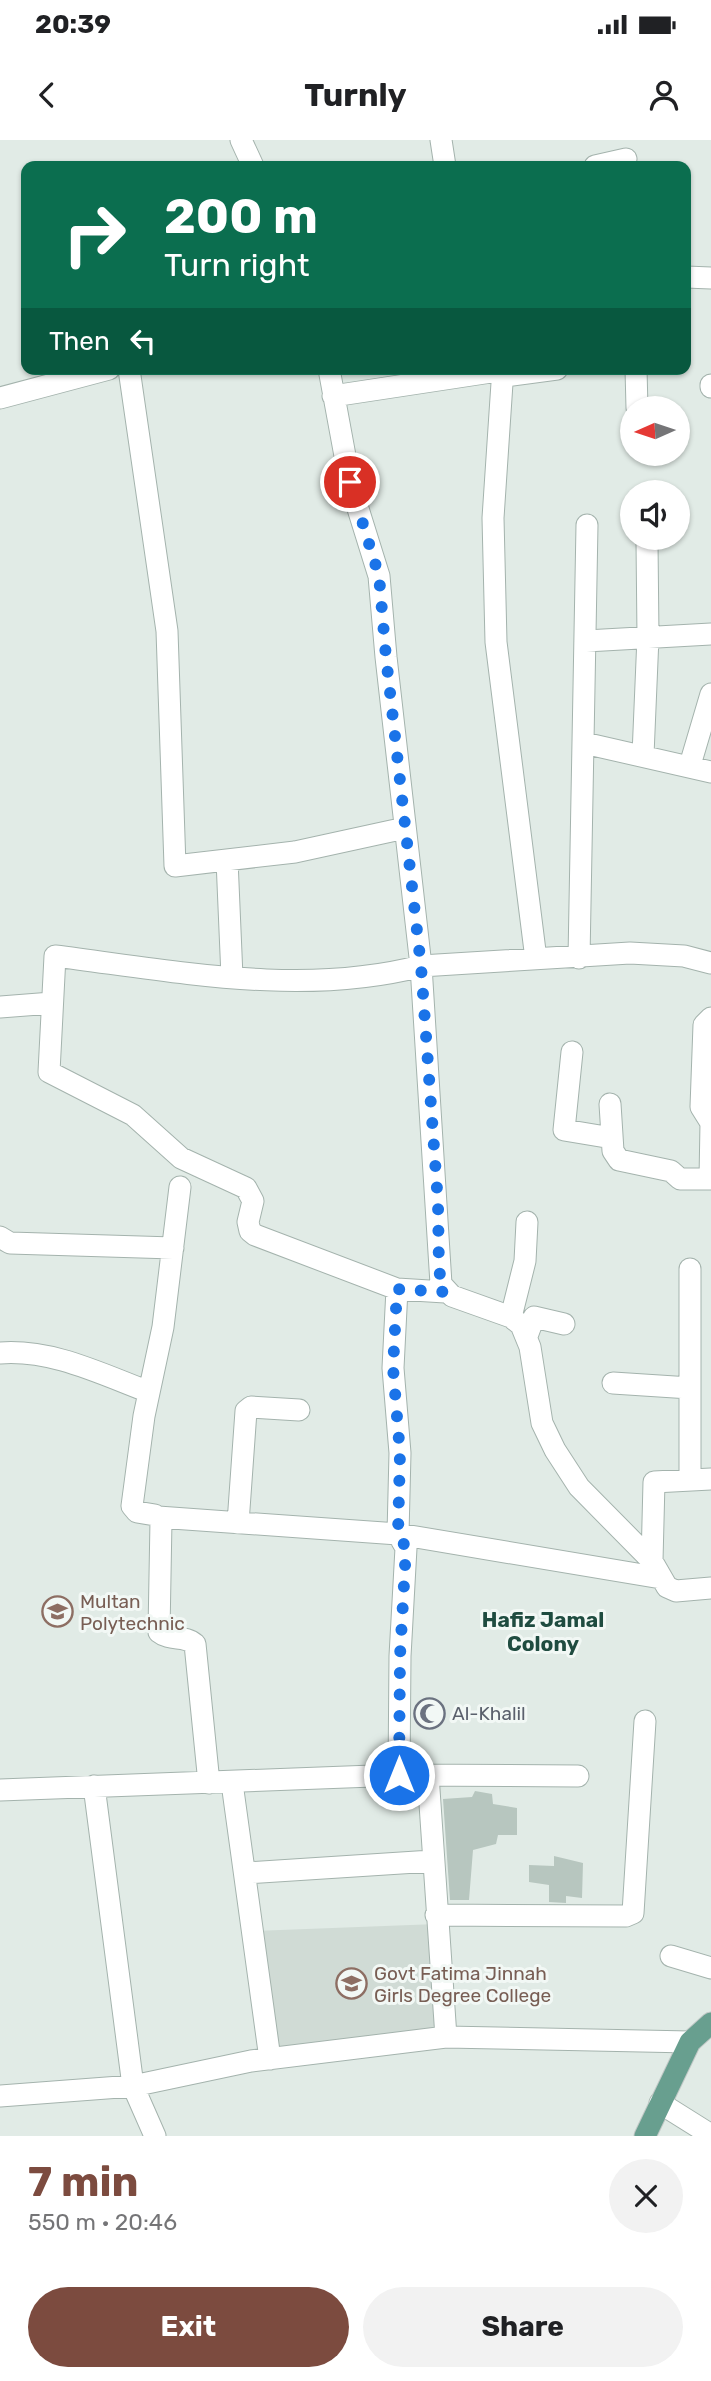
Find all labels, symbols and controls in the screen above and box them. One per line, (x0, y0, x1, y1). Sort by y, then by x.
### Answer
text: 20:39 (35, 9, 111, 40)
icon: back (28, 76, 66, 114)
text: Turnly (304, 76, 407, 114)
icon: person (645, 76, 683, 114)
text: 200 m (164, 187, 318, 245)
icon: right (49, 189, 140, 280)
text: Turn right (164, 246, 309, 284)
icon: left (124, 322, 162, 360)
text: Then (49, 326, 110, 357)
north arrow (620, 396, 690, 466)
map controls (620, 396, 690, 550)
pin (320, 452, 380, 512)
icon: arrive (331, 463, 369, 501)
button: sound (620, 480, 690, 550)
place label: Multan Polytechnic (80, 1590, 185, 1635)
school or university icon: Multan Polytechnic (40, 1595, 74, 1629)
district label: Hafiz Jamal Colony (482, 1607, 604, 1656)
mosque icon: Al-Khalil (412, 1696, 446, 1730)
place label: Al-Khalil (452, 1702, 526, 1725)
position arrow (362, 1738, 436, 1812)
place label: Govt Fatima Jinnah Girls Degree College (374, 1962, 551, 2007)
school or university icon: Govt Fatima Jinnah Girls Degree College (334, 1967, 368, 2001)
text: 7 min (28, 2157, 139, 2207)
button: close (609, 2159, 683, 2233)
text: 550 m · 20:46 (28, 2208, 177, 2236)
button: Exit (28, 2287, 349, 2367)
button: Share (363, 2287, 683, 2367)

